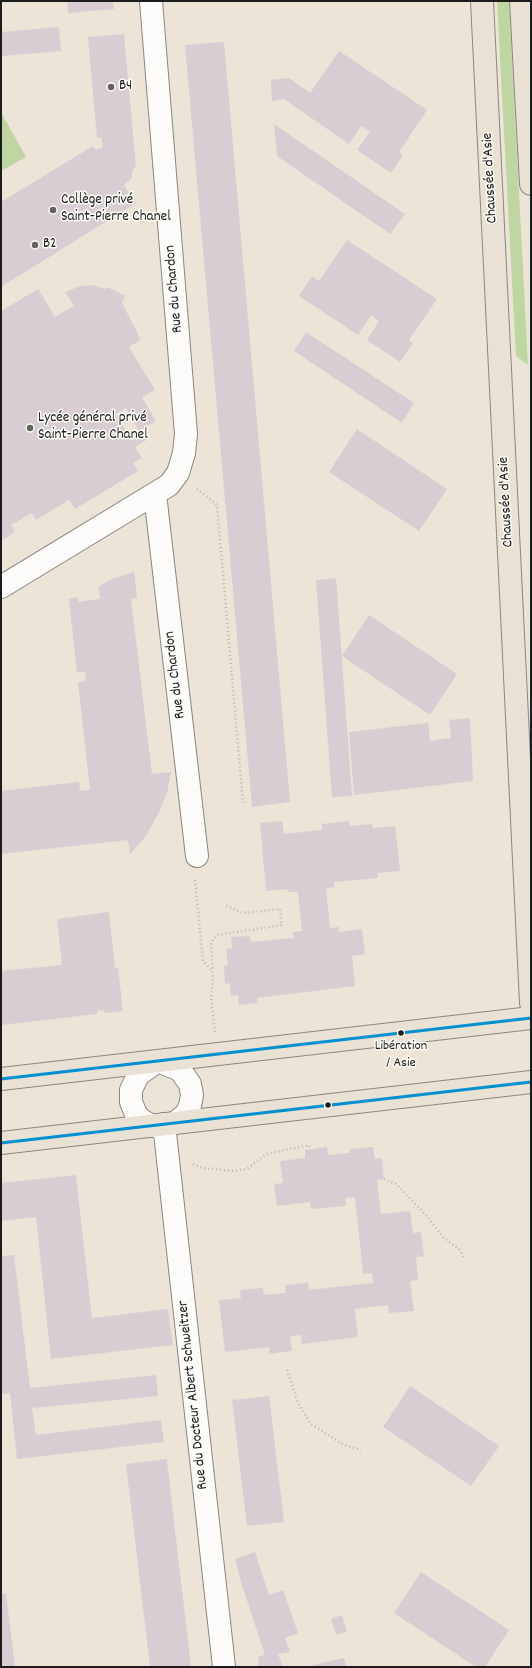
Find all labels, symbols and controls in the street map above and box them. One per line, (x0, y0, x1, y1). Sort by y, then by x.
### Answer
place label: B4 (119, 78, 132, 96)
marker: B4 (106, 82, 116, 92)
street label: Chaussée d'Asie (480, 132, 502, 224)
place label: Collège privé Saint-Pierre Chanel (61, 192, 171, 227)
marker: Collège privé Saint-Pierre Chanel (48, 205, 58, 215)
place label: B2 (43, 236, 57, 254)
marker: B2 (30, 240, 40, 250)
street label: Rue du Chardon (162, 244, 188, 334)
place label: Lycée général privé Saint-Pierre Chanel (38, 410, 148, 445)
marker: Lycée général privé Saint-Pierre Chanel (25, 423, 35, 433)
street label: Chaussée d'Asie (496, 456, 518, 548)
street label: Rue du Chardon (162, 630, 190, 720)
marker: Libération / Asie (396, 1028, 406, 1038)
place label: Libération / Asie (375, 1039, 427, 1072)
unlabelled marker (323, 1100, 333, 1110)
street label: Rue du Docteur Albert Schweitzer (175, 1300, 213, 1490)

